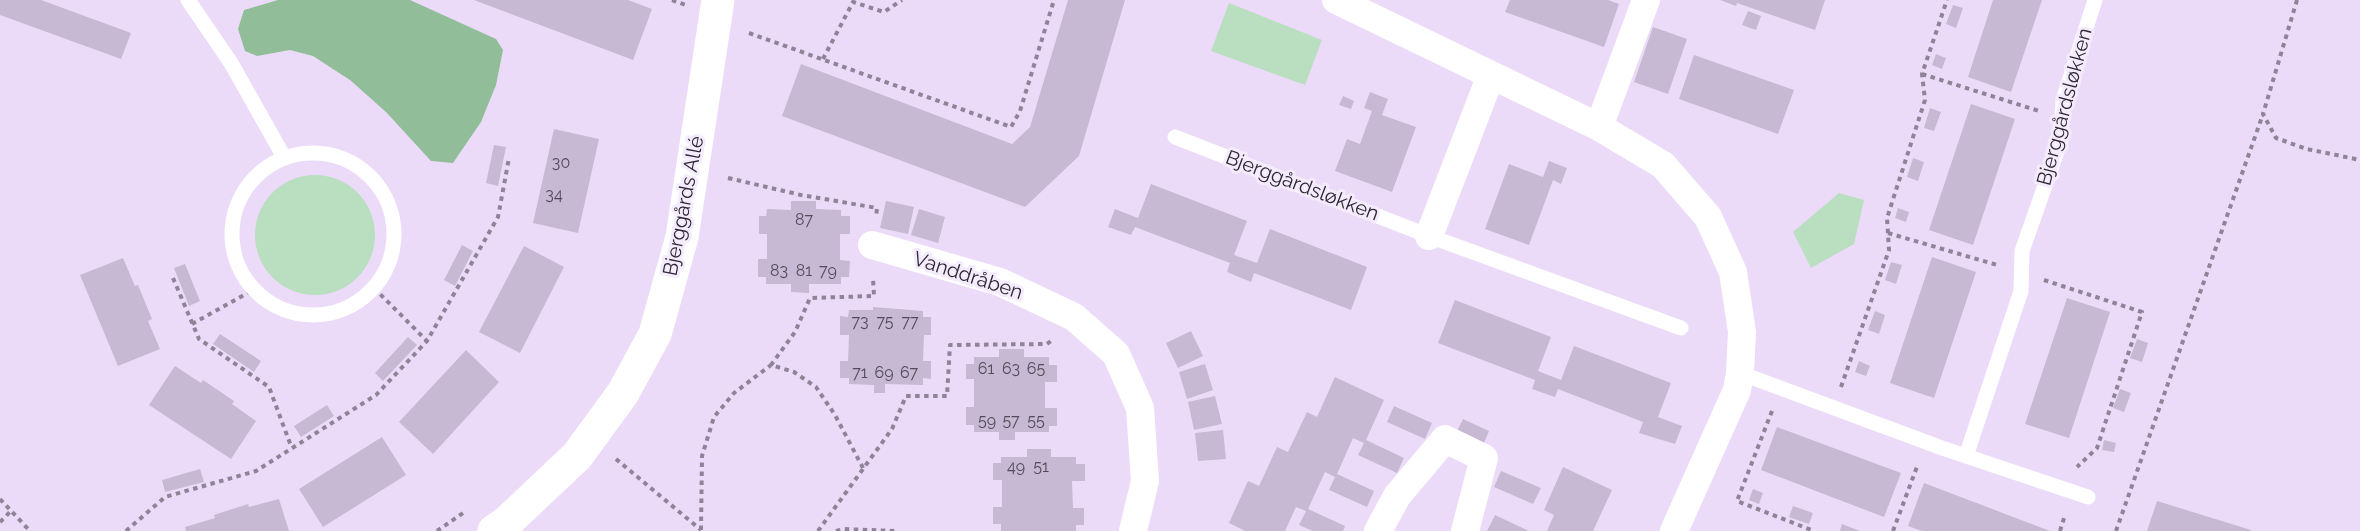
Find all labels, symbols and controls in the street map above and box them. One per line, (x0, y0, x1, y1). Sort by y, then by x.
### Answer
street label: Bjerggårdsløkken (2032, 26, 2098, 188)
street label: Bjerggårds Allé (659, 134, 709, 278)
street label: Bjerggårdsløkken (1222, 146, 1382, 226)
house number: 30 (552, 153, 570, 173)
house number: 34 (545, 185, 563, 205)
house number: 87 (795, 210, 813, 230)
street label: Vanddråben (910, 247, 1026, 305)
house number: 83 (770, 261, 788, 281)
house number: 81 (796, 261, 812, 281)
house number: 79 (819, 261, 837, 281)
house number: 73 (851, 312, 869, 332)
house number: 75 (876, 312, 894, 332)
house number: 77 (901, 312, 919, 332)
house number: 61 (978, 359, 994, 379)
house number: 63 (1002, 359, 1020, 379)
house number: 65 (1027, 359, 1045, 379)
house number: 71 (852, 363, 868, 383)
house number: 69 (874, 363, 894, 383)
house number: 67 (900, 363, 918, 383)
house number: 59 (978, 411, 996, 431)
house number: 57 (1002, 411, 1020, 431)
house number: 55 (1027, 411, 1045, 431)
house number: 49 (1007, 457, 1025, 477)
house number: 51 (1033, 457, 1049, 477)

